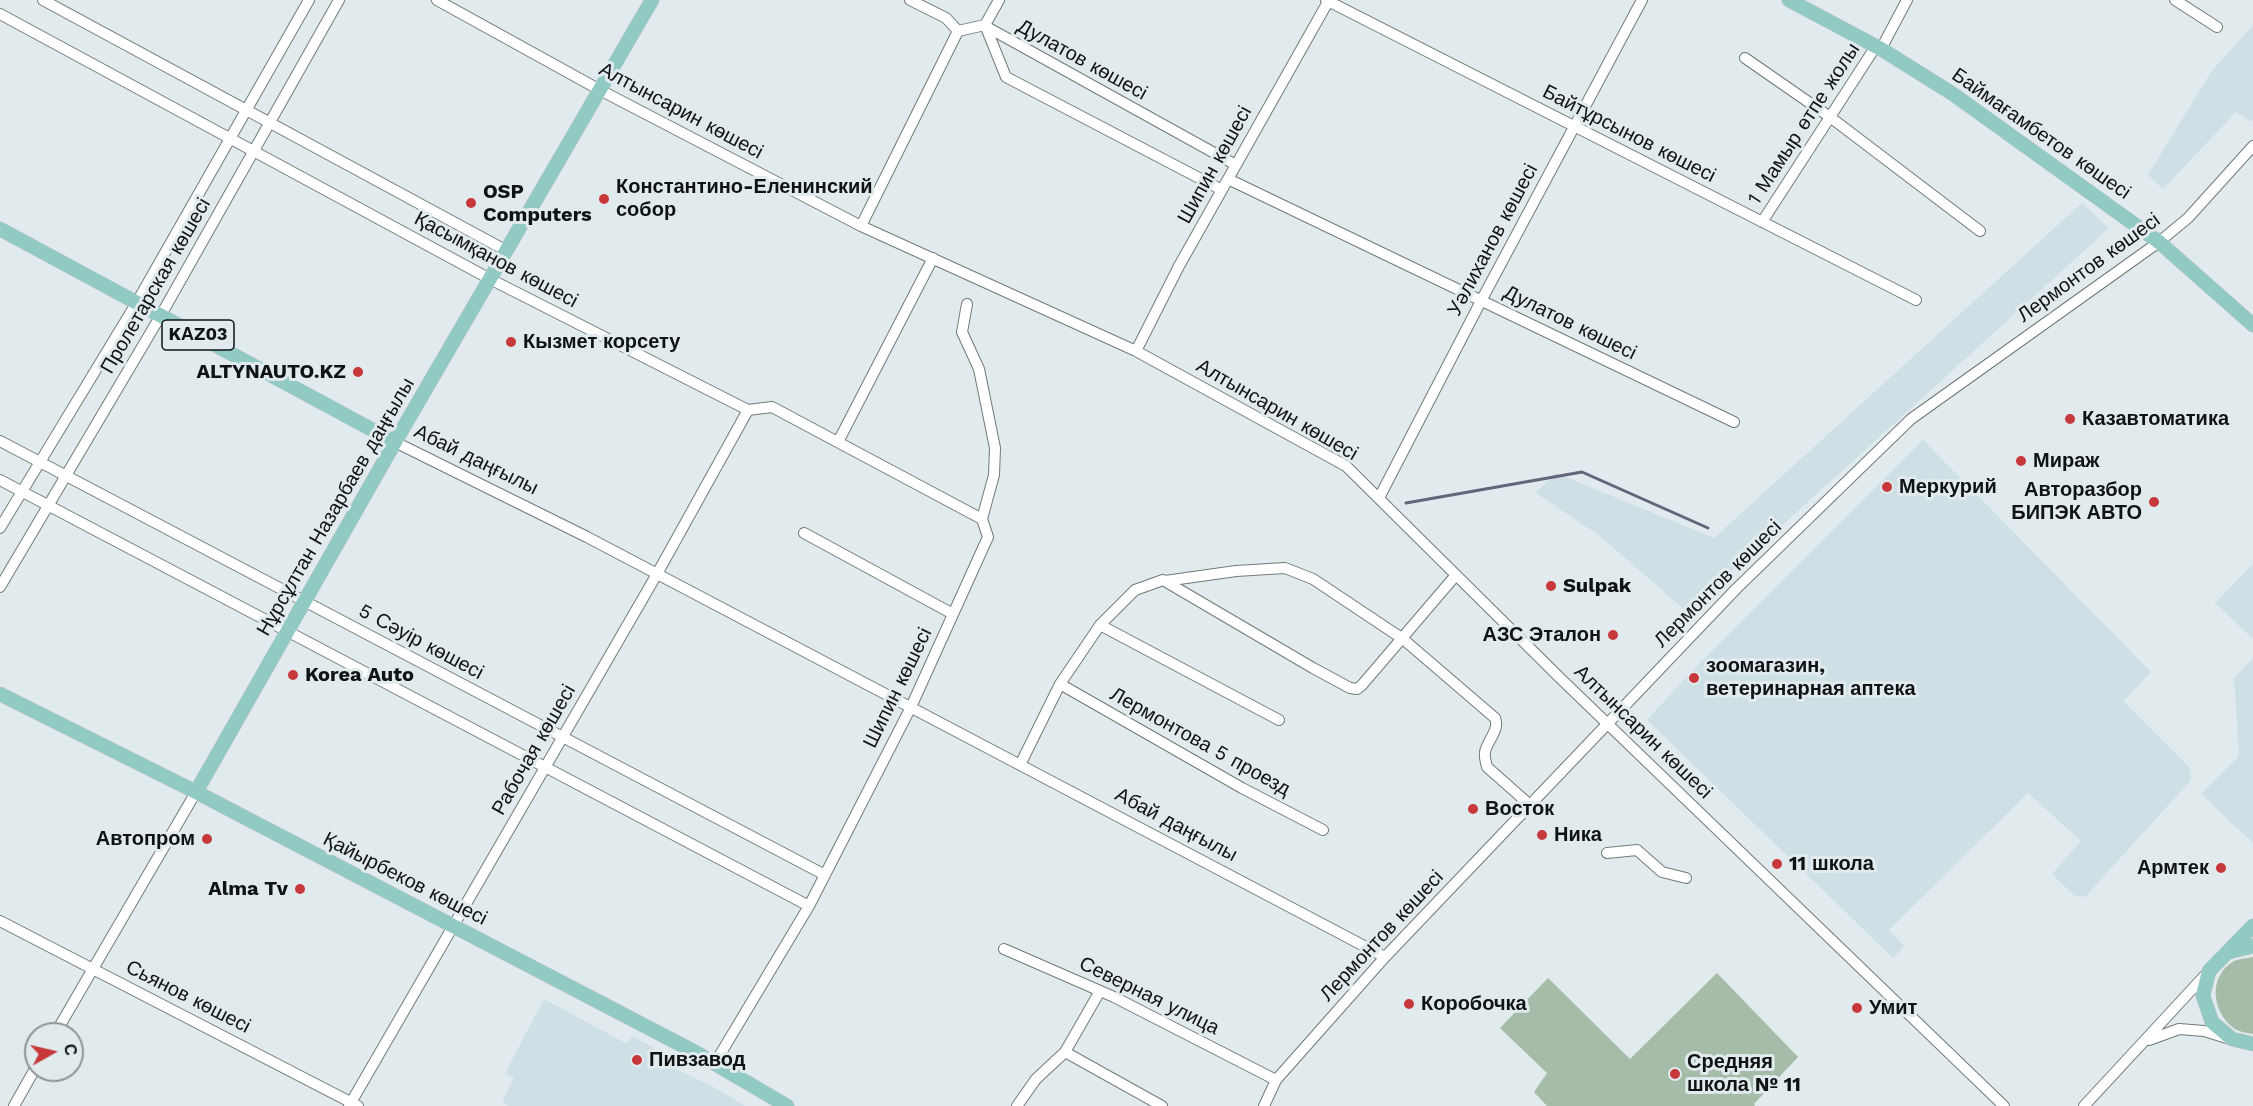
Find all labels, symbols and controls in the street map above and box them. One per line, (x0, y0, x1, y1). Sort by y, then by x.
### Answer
street label: Дулатов көшесі (1013, 14, 1151, 106)
street label: 1 Мамыр өтпе жолы (1743, 39, 1865, 209)
street label: Алтынсарин көшесі (595, 58, 767, 164)
street label: Баймағамбетов көшесі (1947, 63, 2135, 205)
street label: Байтұрсынов көшесі (1538, 80, 1720, 188)
street label: Шипин көшесі (1173, 102, 1257, 228)
street label: Уәлиханов көшесі (1443, 160, 1543, 320)
place label: Константино-Еленинский собор (616, 175, 873, 222)
place label: OSP Computers (483, 180, 592, 227)
marker: Константино-Еленинский собор (597, 192, 611, 206)
street label: Пролетарская көшесі (96, 194, 216, 378)
marker: OSP Computers (464, 196, 478, 210)
street label: Қасымқанов көшесі (410, 207, 582, 313)
street label: Лермонтов көшесі (2013, 208, 2165, 328)
street label: Дулатов көшесі (1500, 280, 1640, 366)
road number: KАZ03 (162, 320, 234, 350)
place label: Кызмет корсету (523, 330, 680, 354)
marker: Кызмет корсету (504, 335, 518, 349)
street label: Алтынсарин көшесі (1192, 354, 1362, 466)
place label: ALTYNAUTO.KZ (196, 360, 346, 384)
marker: ALTYNAUTO.KZ (351, 365, 365, 379)
street label: Нұрсұлтан Назарбаев даңғылы (252, 374, 420, 640)
place label: Казавтоматика (2082, 407, 2229, 431)
marker: Казавтоматика (2063, 412, 2077, 426)
street label: Абай даңғылы (410, 420, 542, 500)
place label: Мираж (2033, 449, 2099, 473)
marker: Мираж (2014, 454, 2028, 468)
place label: Меркурий (1899, 475, 1997, 499)
place label: Авторазбор БИПЭК АВТО (2011, 478, 2142, 525)
marker: Меркурий (1880, 480, 1894, 494)
marker: Авторазбор БИПЭК АВТО (2147, 495, 2161, 509)
street label: Лермонтов көшесі (1649, 515, 1787, 653)
place label: Sulpak (1563, 574, 1631, 598)
marker: Sulpak (1544, 579, 1558, 593)
street label: 5 Сәуір көшесі (354, 599, 488, 685)
place label: АЗС Эталон (1482, 623, 1601, 647)
street label: Шипин көшесі (859, 624, 937, 752)
marker: АЗС Эталон (1606, 628, 1620, 642)
place label: зоомагазин, ветеринарная аптека (1706, 654, 1916, 701)
street label: Алтынсарин көшесі (1569, 660, 1717, 804)
place label: Korea Auto (305, 663, 414, 687)
marker: Korea Auto (286, 668, 300, 682)
marker: зоомагазин, ветеринарная аптека (1687, 671, 1701, 685)
street label: Рабочая көшесі (487, 681, 581, 819)
street label: Лермонтова 5 проезд (1106, 682, 1294, 802)
street label: Абай даңғылы (1111, 783, 1241, 867)
place label: Восток (1485, 797, 1554, 821)
marker: Восток (1466, 802, 1480, 816)
place label: Ника (1554, 823, 1602, 847)
place label: Автопром (96, 827, 195, 851)
street label: Қайырбеков көшесі (319, 827, 491, 931)
marker: Ника (1535, 828, 1549, 842)
marker: Автопром (200, 832, 214, 846)
place label: 11 школа (1789, 852, 1874, 876)
place label: Армтек (2137, 856, 2209, 880)
marker: 11 школа (1770, 857, 1784, 871)
marker: Армтек (2214, 861, 2228, 875)
street label: Лермонтов көшесі (1315, 866, 1449, 1006)
place label: Alma Tv (208, 877, 288, 901)
marker: Alma Tv (293, 882, 307, 896)
street label: Северная улица (1075, 952, 1223, 1040)
street label: Сьянов көшесі (122, 955, 254, 1039)
place label: Коробочка (1421, 992, 1527, 1016)
place label: Умит (1869, 996, 1917, 1020)
marker: Коробочка (1402, 997, 1416, 1011)
marker: Умит (1850, 1001, 1864, 1015)
north arrow (24, 1022, 84, 1082)
text: С (60, 1043, 81, 1057)
place label: Пивзавод (649, 1048, 745, 1072)
place label: Средняя школа № 11 (1687, 1050, 1801, 1097)
marker: Пивзавод (630, 1053, 644, 1067)
marker: Средняя школа № 11 (1668, 1067, 1682, 1081)

